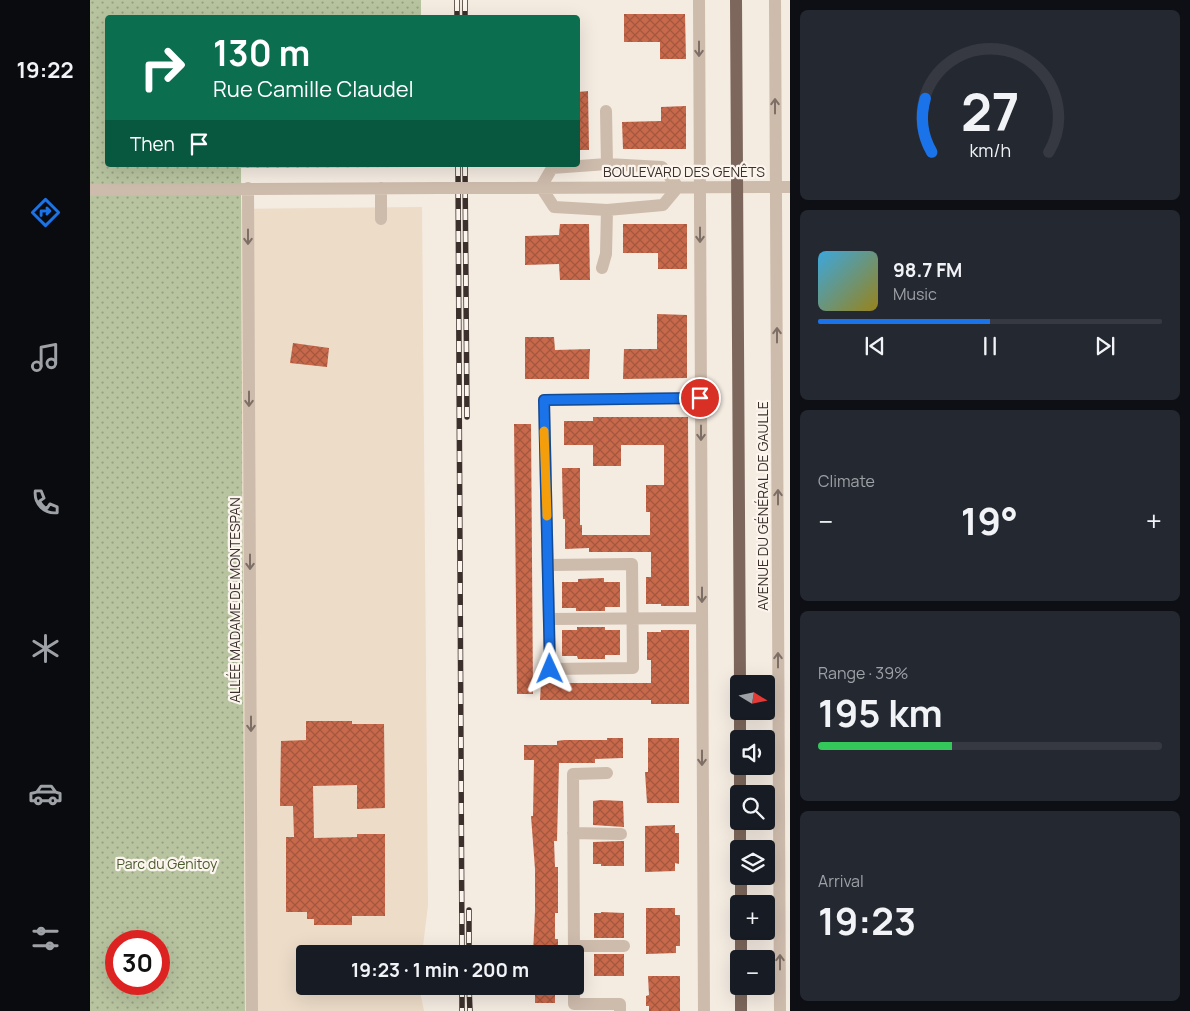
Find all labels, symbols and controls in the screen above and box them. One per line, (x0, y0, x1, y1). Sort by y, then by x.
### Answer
text: 130 m (213, 29, 310, 77)
icon: right (130, 35, 195, 100)
one-way arrow (694, 40, 704, 56)
text: 19:22 (16, 55, 74, 85)
text: Rue Camille Claudel (213, 74, 414, 104)
text: 27 (961, 76, 1019, 147)
one-way arrow (770, 98, 780, 114)
icon: arrive (185, 130, 213, 158)
text: Then (130, 131, 175, 157)
text: km/h (969, 138, 1011, 162)
street label: BOULEVARD DES GENÊTS (603, 162, 765, 181)
icon: directions (28, 195, 63, 230)
one-way arrow (695, 227, 705, 243)
one-way arrow (243, 228, 253, 244)
text: 98.7 FM (893, 257, 962, 283)
text: Music (893, 283, 937, 305)
one-way arrow (772, 327, 782, 344)
icon: previous (861, 332, 889, 360)
icon: pause (976, 332, 1004, 360)
icon: next (1091, 332, 1119, 360)
icon: music (28, 340, 63, 375)
pin (679, 377, 721, 419)
icon: arrive (686, 384, 714, 412)
one-way arrow (244, 390, 254, 407)
street label: AVENUE DU GÉNÉRAL DE GAULLE (753, 401, 772, 611)
one-way arrow (696, 424, 706, 441)
text: Climate (818, 470, 875, 492)
icon: phone (28, 485, 63, 520)
one-way arrow (773, 490, 783, 506)
text: 19° (961, 494, 1018, 546)
street label: ALLÉE MADAME DE MONTESPAN (225, 497, 244, 703)
text: − (818, 502, 833, 540)
text: + (1146, 502, 1162, 540)
one-way arrow (245, 553, 255, 569)
one-way arrow (697, 587, 707, 603)
icon: climate (28, 631, 63, 666)
position arrow (523, 642, 575, 694)
one-way arrow (774, 652, 783, 668)
text: Range · 39% (818, 662, 909, 684)
north arrow (730, 675, 775, 720)
map controls (730, 675, 775, 995)
text: 195 km (818, 686, 943, 738)
one-way arrow (246, 716, 256, 732)
button: sound (730, 730, 775, 775)
one-way arrow (697, 750, 707, 766)
icon: car (28, 776, 63, 811)
button: search (730, 785, 775, 830)
button: layers (730, 840, 775, 885)
park label: Parc du Génitoy (117, 854, 218, 873)
text: Arrival (818, 870, 864, 892)
text: 19:23 (818, 894, 916, 946)
button: + (730, 895, 775, 940)
icon: filters (28, 921, 63, 956)
speed limit sign: 30 (105, 930, 170, 995)
button: − (730, 950, 775, 995)
one-way arrow (775, 955, 785, 971)
text: 19:23 · 1 min · 200 m (351, 957, 529, 983)

